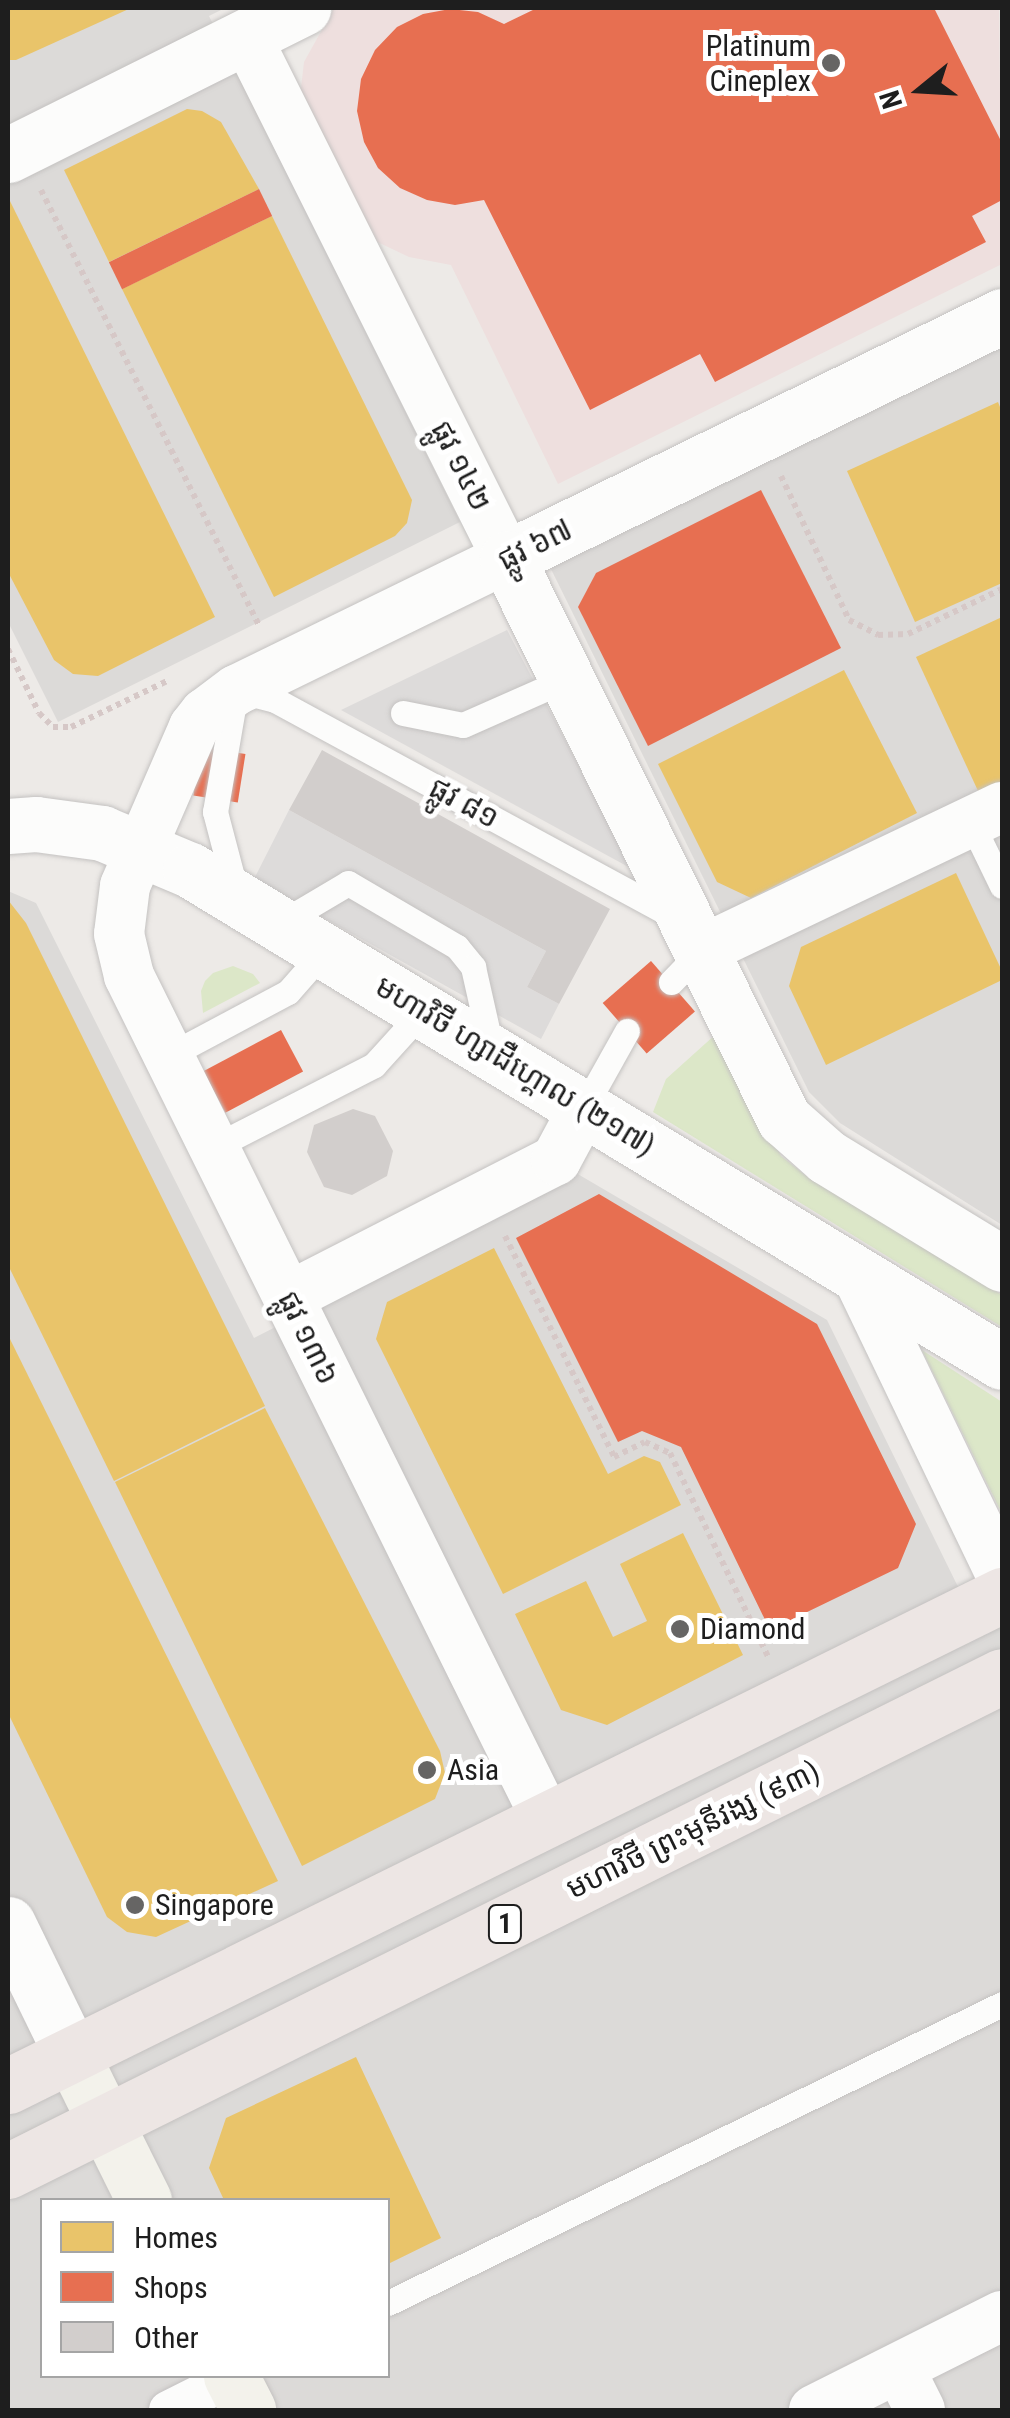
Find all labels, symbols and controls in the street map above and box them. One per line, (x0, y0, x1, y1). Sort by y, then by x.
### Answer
place label: Platinum Cineplex (706, 28, 811, 98)
north arrow (870, 40, 970, 140)
marker: Platinum Cineplex (820, 52, 842, 74)
text: N (873, 86, 909, 113)
street label: ផ្លូវ ១៤២ (423, 415, 499, 517)
street label: ផ្លូវ ៦៧ (492, 512, 578, 578)
street label: ផ្លូវ ៨១ (423, 770, 505, 836)
street label: មហាវិថី ហ្សាដឺហ្គោល (២១៧) (369, 968, 661, 1164)
street label: ផ្លូវ ១៣៦ (270, 1285, 346, 1391)
place label: Diamond (700, 1611, 805, 1647)
marker: Diamond (669, 1618, 691, 1640)
place label: Asia (447, 1752, 499, 1788)
street label: មហាវិថី ព្រះមុនីវង្ស (៩៣) (561, 1753, 825, 1907)
marker: Asia (416, 1759, 438, 1781)
place label: Singapore (155, 1887, 274, 1923)
marker: Singapore (124, 1894, 146, 1916)
road number: 1 (488, 1901, 522, 1947)
legend (40, 2198, 390, 2378)
text: Homes (134, 2220, 218, 2255)
text: Shops (134, 2270, 208, 2305)
text: Other (134, 2320, 199, 2355)

